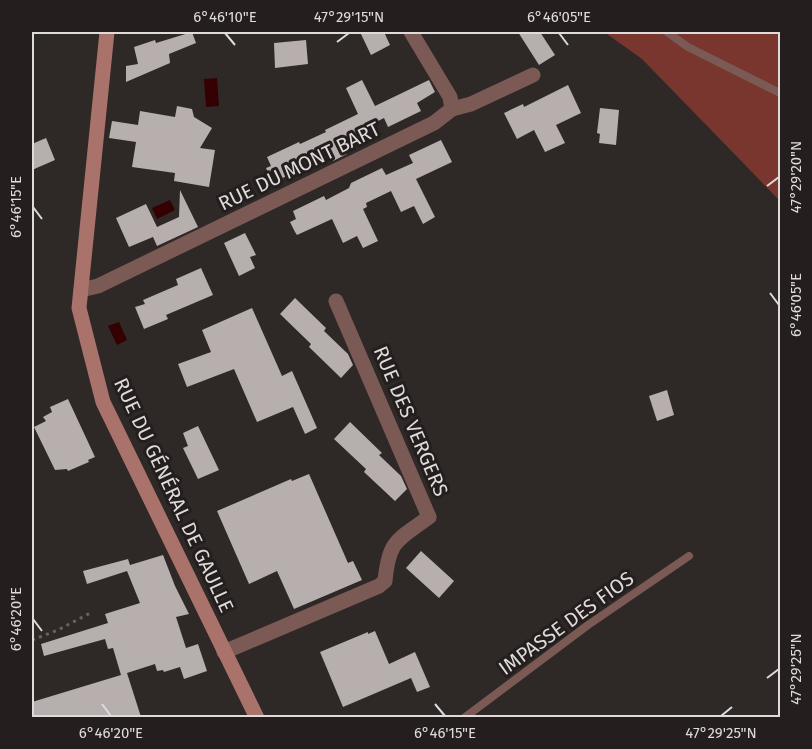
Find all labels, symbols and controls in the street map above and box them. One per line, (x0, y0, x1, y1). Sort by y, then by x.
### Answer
text: 6°46'10"E (193, 8, 257, 26)
text: 47°29'15"N (314, 8, 384, 26)
text: 6°46'05"E (527, 8, 591, 26)
street label: RUE DU MONT BART (214, 116, 384, 216)
text: 47°29'20"N (787, 141, 805, 213)
text: 6°46'15"E (7, 176, 25, 238)
text: 6°46'05"E (787, 273, 805, 337)
street label: RUE DES VERGERS (369, 342, 453, 500)
street label: RUE DU GÉNÉRAL DE GAULLE (109, 374, 239, 616)
street label: IMPASSE DES FIOS (494, 566, 638, 680)
text: 6°46'20"E (7, 587, 25, 651)
text: 47°29'25"N (787, 633, 805, 705)
text: 6°46'20"E (79, 724, 143, 742)
text: 6°46'15"E (414, 724, 476, 742)
text: 47°29'25"N (685, 724, 757, 742)

